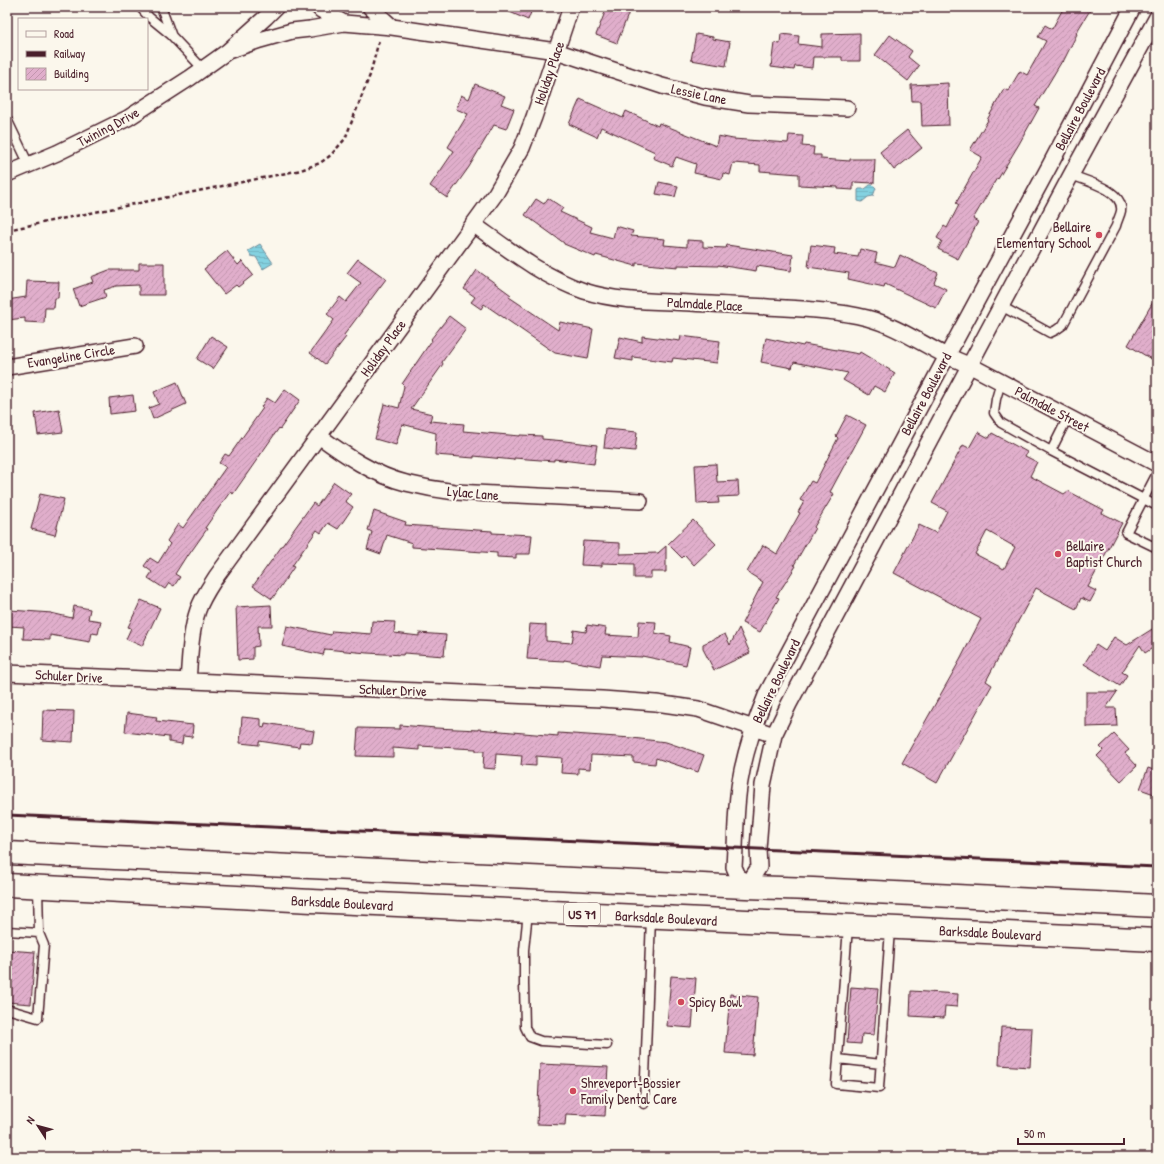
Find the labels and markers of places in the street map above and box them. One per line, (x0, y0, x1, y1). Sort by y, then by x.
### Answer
place label: Bellaire Elementary School (997, 217, 1091, 253)
marker: Bellaire Elementary School (1094, 230, 1104, 240)
place label: Bellaire Baptist Church (1066, 536, 1142, 572)
marker: Bellaire Baptist Church (1053, 549, 1063, 559)
place label: Spicy Bowl (689, 992, 742, 1012)
marker: Spicy Bowl (676, 997, 686, 1007)
place label: Shreveport-Bossier Family Dental Care (580, 1073, 681, 1109)
marker: Shreveport-Bossier Family Dental Care (568, 1086, 578, 1096)

